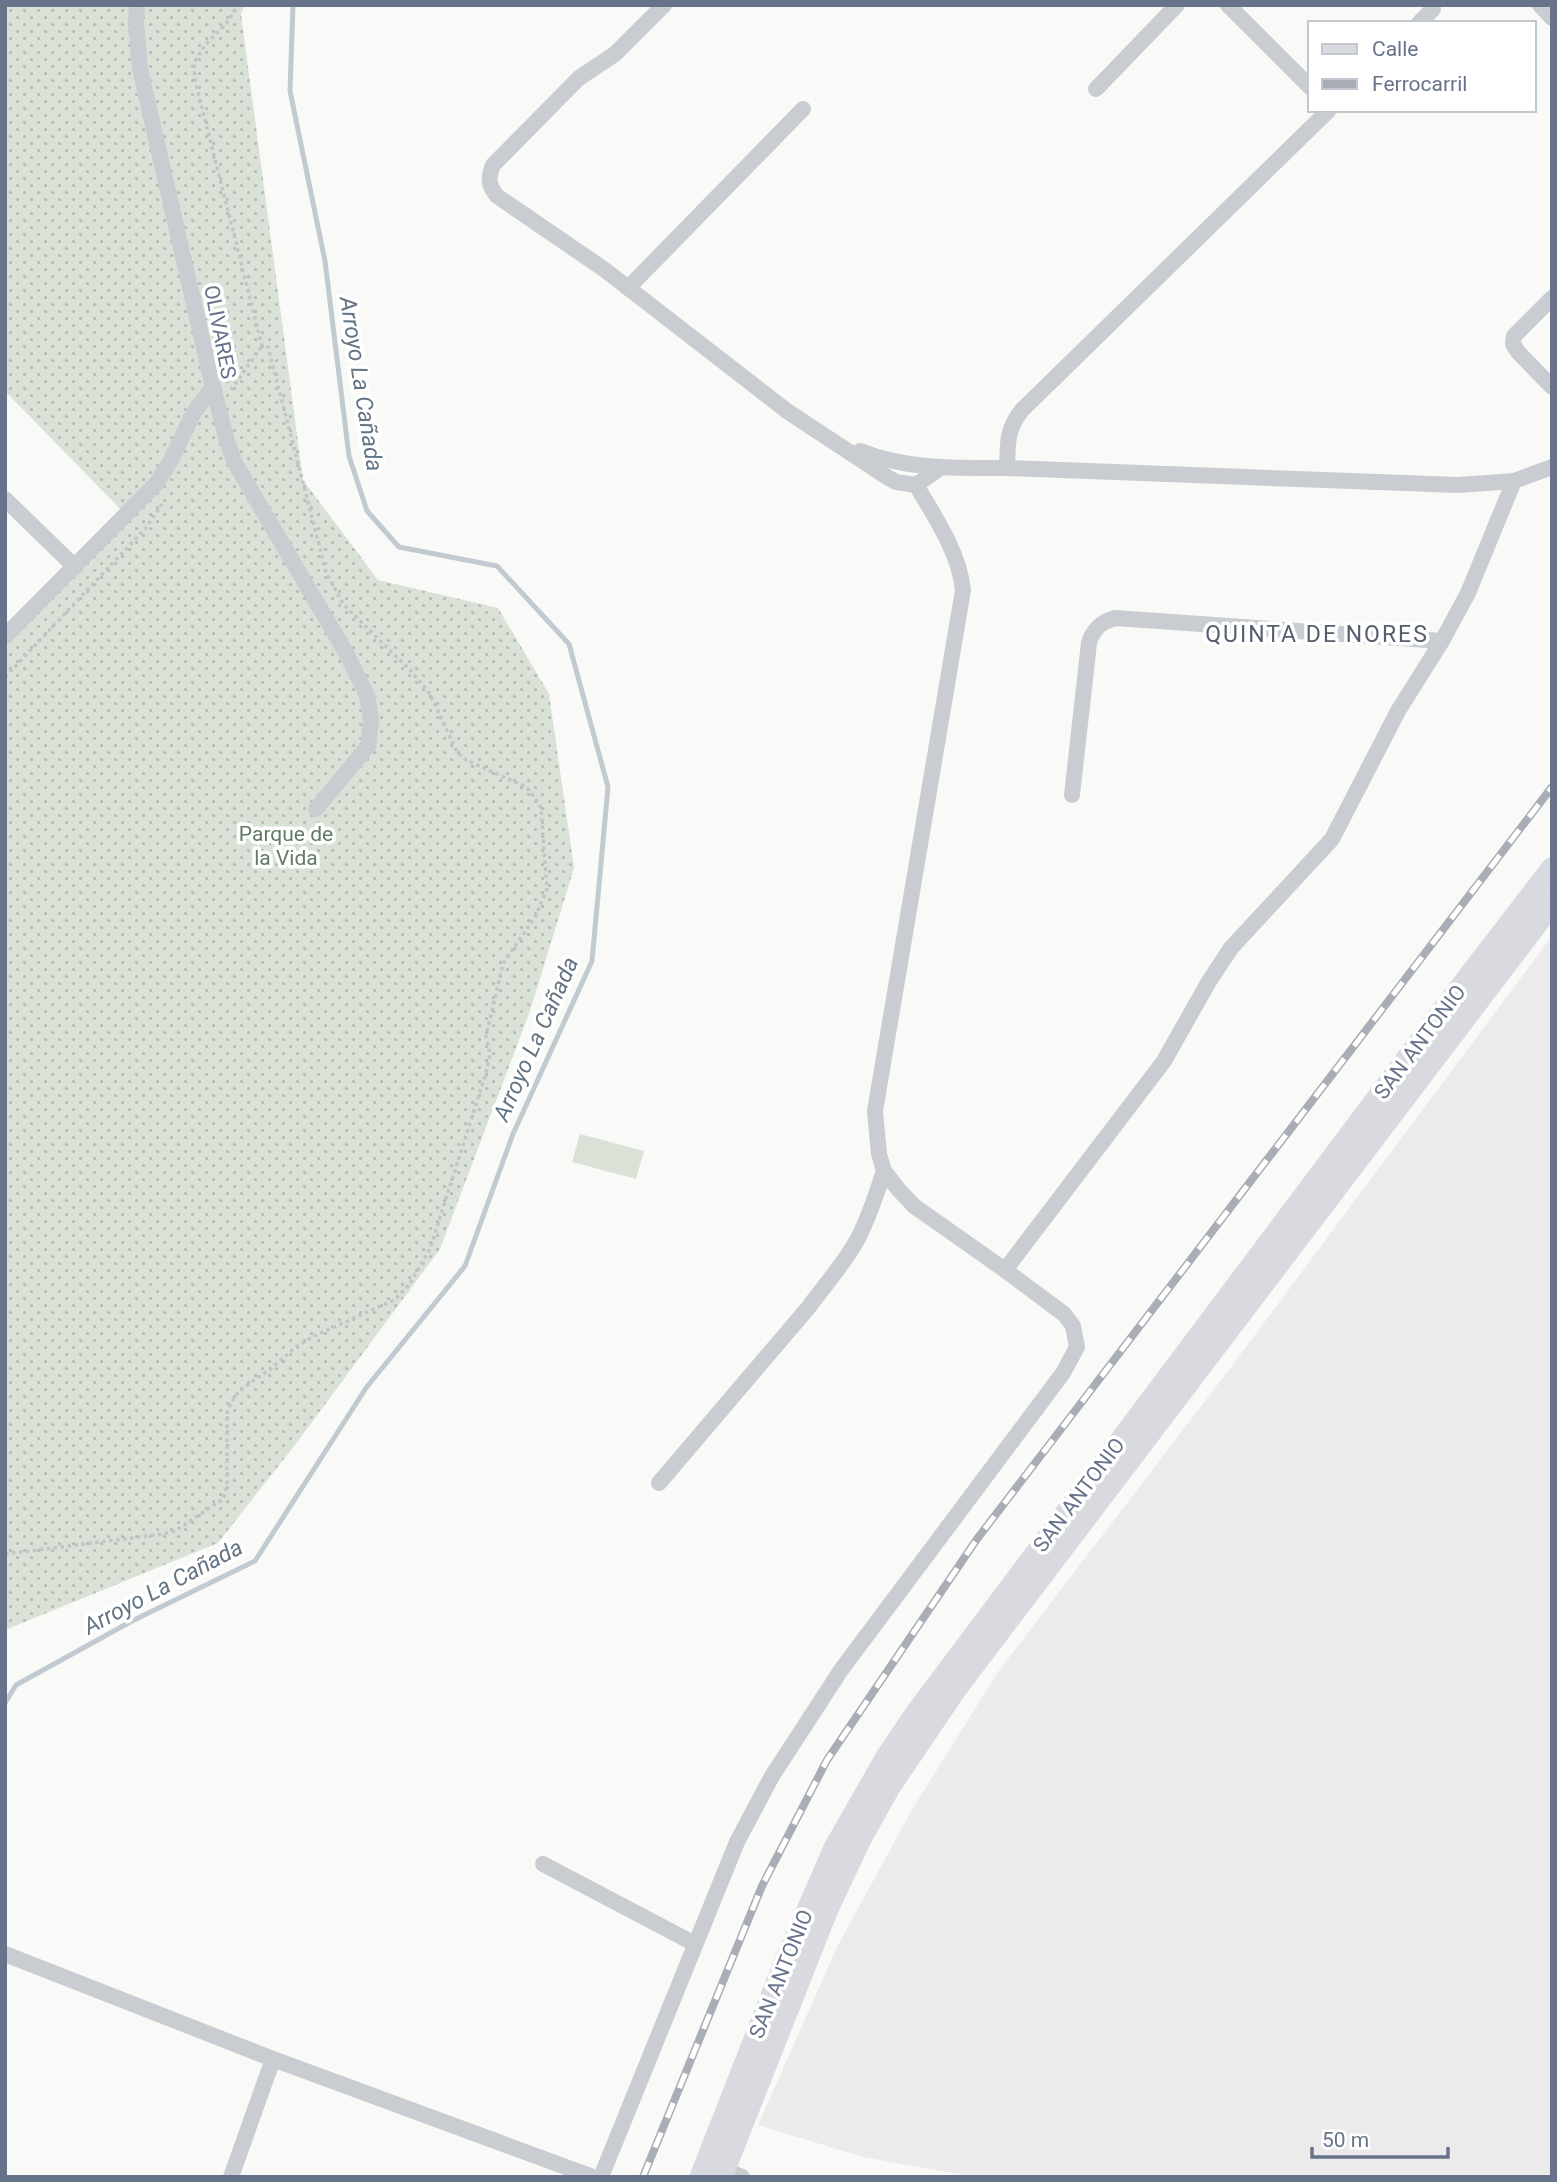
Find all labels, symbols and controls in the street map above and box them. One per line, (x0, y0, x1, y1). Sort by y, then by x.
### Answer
legend (1308, 21, 1536, 112)
text: Calle (1372, 37, 1418, 61)
text: Ferrocarril (1372, 72, 1467, 96)
street label: OLIVARES (199, 283, 241, 381)
water label: Arroyo La Cañada (334, 294, 388, 473)
district label: QUINTA DE NORES (1205, 621, 1429, 648)
park label: Parque de la Vida (239, 822, 333, 870)
water label: Arroyo La Cañada (487, 953, 584, 1126)
street label: SAN ANTONIO (1369, 980, 1471, 1104)
street label: SAN ANTONIO (1028, 1433, 1130, 1557)
water label: Arroyo La Cañada (78, 1534, 247, 1641)
street label: SAN ANTONIO (744, 1906, 818, 2042)
scale bar (1312, 2116, 1448, 2160)
text: 50 m (1322, 2128, 1369, 2152)

